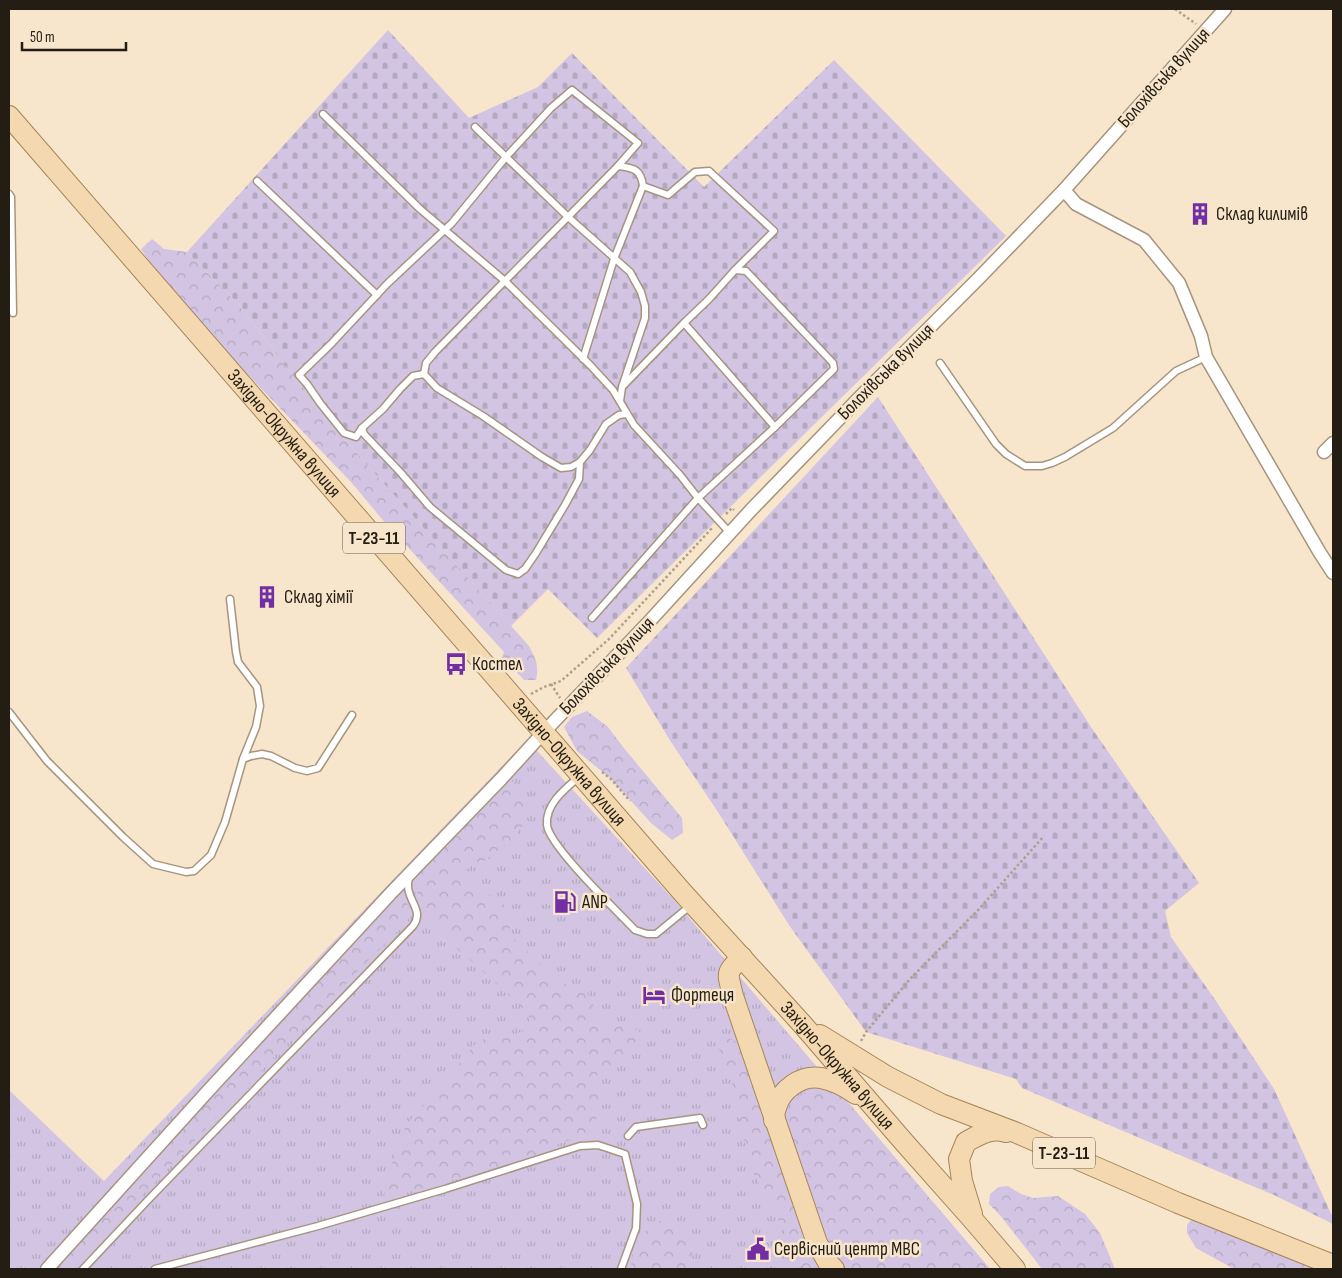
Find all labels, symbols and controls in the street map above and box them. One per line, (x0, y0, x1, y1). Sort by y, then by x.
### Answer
scale bar (22, 20, 126, 52)
street label: Болохівська вулиця (1113, 23, 1215, 133)
text: 50 m (30, 28, 55, 47)
building icon: Склад килимів (1187, 201, 1213, 227)
place label: Склад килимів (1216, 203, 1308, 226)
street label: Болохівська вулиця (833, 319, 939, 425)
street label: Західно-Окружна вулиця (222, 364, 346, 502)
road number: Т-23-11 (343, 522, 405, 554)
building icon: Склад хімії (254, 584, 280, 610)
place label: Склад хімії (284, 586, 353, 609)
street label: Болохівська вулиця (555, 612, 659, 720)
bus stop icon: Костел (443, 651, 469, 677)
place label: Костел (472, 653, 523, 676)
street label: Західно-Окружна вулиця (507, 693, 631, 831)
fuel station icon: ANP (552, 889, 578, 915)
place label: ANP (581, 891, 608, 914)
hotel icon: Фортеця (641, 982, 667, 1008)
place label: Фортеця (671, 984, 734, 1007)
street label: Західно-Окружна вулиця (776, 996, 899, 1134)
road number: Т-23-11 (1033, 1138, 1095, 1168)
public building icon: Сервісний центр МВС (745, 1236, 771, 1262)
place label: Сервісний центр МВС (774, 1238, 920, 1261)

